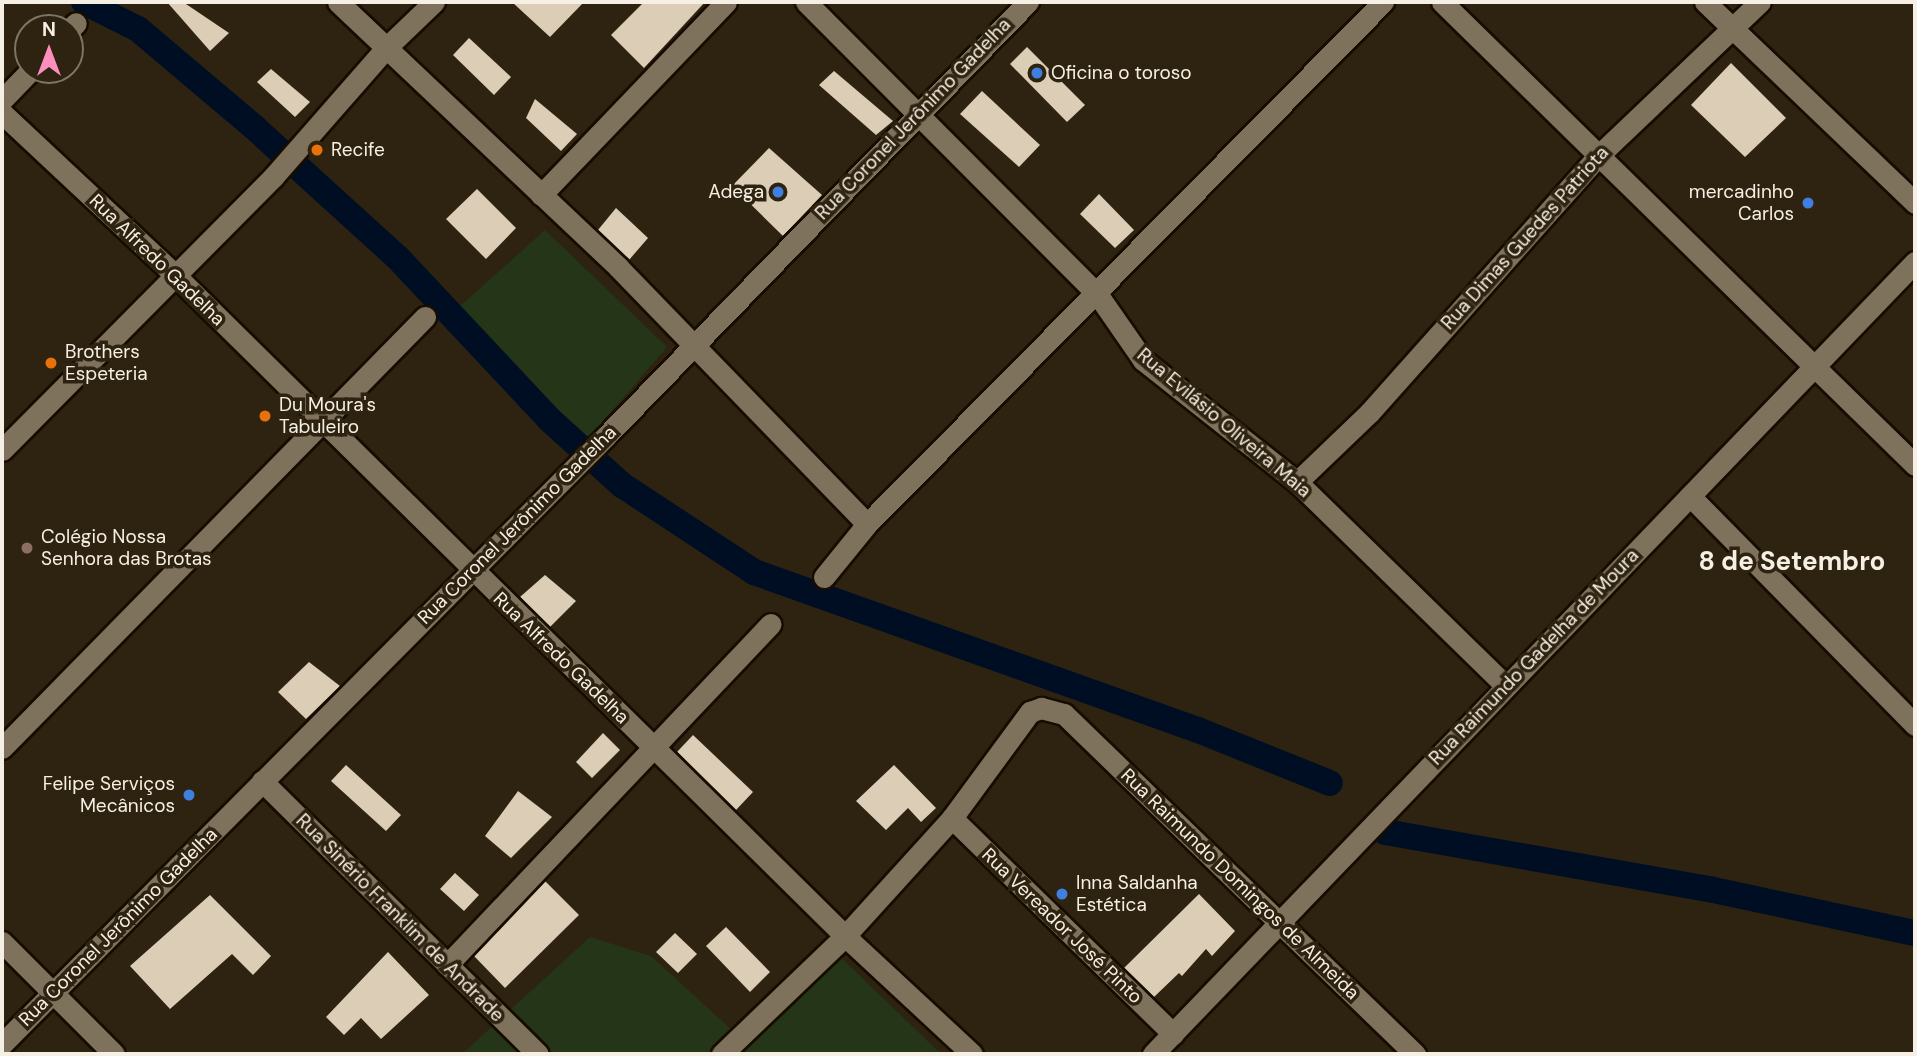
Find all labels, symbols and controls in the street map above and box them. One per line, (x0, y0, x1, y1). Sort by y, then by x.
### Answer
north arrow (14, 14, 84, 84)
street label: Rua Coronel Jerônimo Gadelha (811, 14, 1015, 224)
text: N (42, 17, 56, 42)
place label: Oficina o toroso (1051, 62, 1192, 84)
marker: Oficina o toroso (1029, 65, 1045, 81)
place label: Recife (331, 139, 385, 161)
marker: Recife (309, 142, 325, 158)
street label: Rua Dimas Guedes Patriota (1437, 142, 1613, 334)
place label: Adega (708, 181, 764, 203)
place label: mercadinho Carlos (1689, 181, 1794, 225)
marker: Adega (770, 184, 786, 200)
street label: Rua Alfredo Gadelha (85, 189, 229, 331)
marker: mercadinho Carlos (1800, 195, 1816, 211)
place label: Brothers Espeteria (65, 341, 148, 385)
street label: Rua Evilásio Oliveira Maia (1132, 344, 1316, 502)
marker: Brothers Espeteria (43, 355, 59, 371)
place label: Du Moura's Tabuleiro (279, 394, 376, 438)
marker: Du Moura's Tabuleiro (257, 408, 273, 424)
street label: Rua Coronel Jerônimo Gadelha (413, 421, 621, 629)
place label: Colégio Nossa Senhora das Brotas (41, 526, 212, 570)
marker: Colégio Nossa Senhora das Brotas (19, 540, 35, 556)
street label: Rua Raimundo Gadelha de Moura (1424, 544, 1644, 770)
district label: 8 de Setembro (1699, 546, 1885, 578)
street label: Rua Alfredo Gadelha (489, 587, 633, 729)
street label: Rua Raimundo Domingos de Almeida (1116, 764, 1364, 1004)
place label: Felipe Serviços Mecânicos (43, 773, 175, 817)
marker: Felipe Serviços Mecânicos (181, 787, 197, 803)
street label: Rua Sinério Franklim de Andrade (291, 809, 509, 1027)
street label: Rua Coronel Jerônimo Gadelha (14, 823, 222, 1031)
street label: Rua Vereador José Pinto (977, 843, 1147, 1009)
place label: Inna Saldanha Estética (1076, 872, 1198, 916)
marker: Inna Saldanha Estética (1054, 886, 1070, 902)

